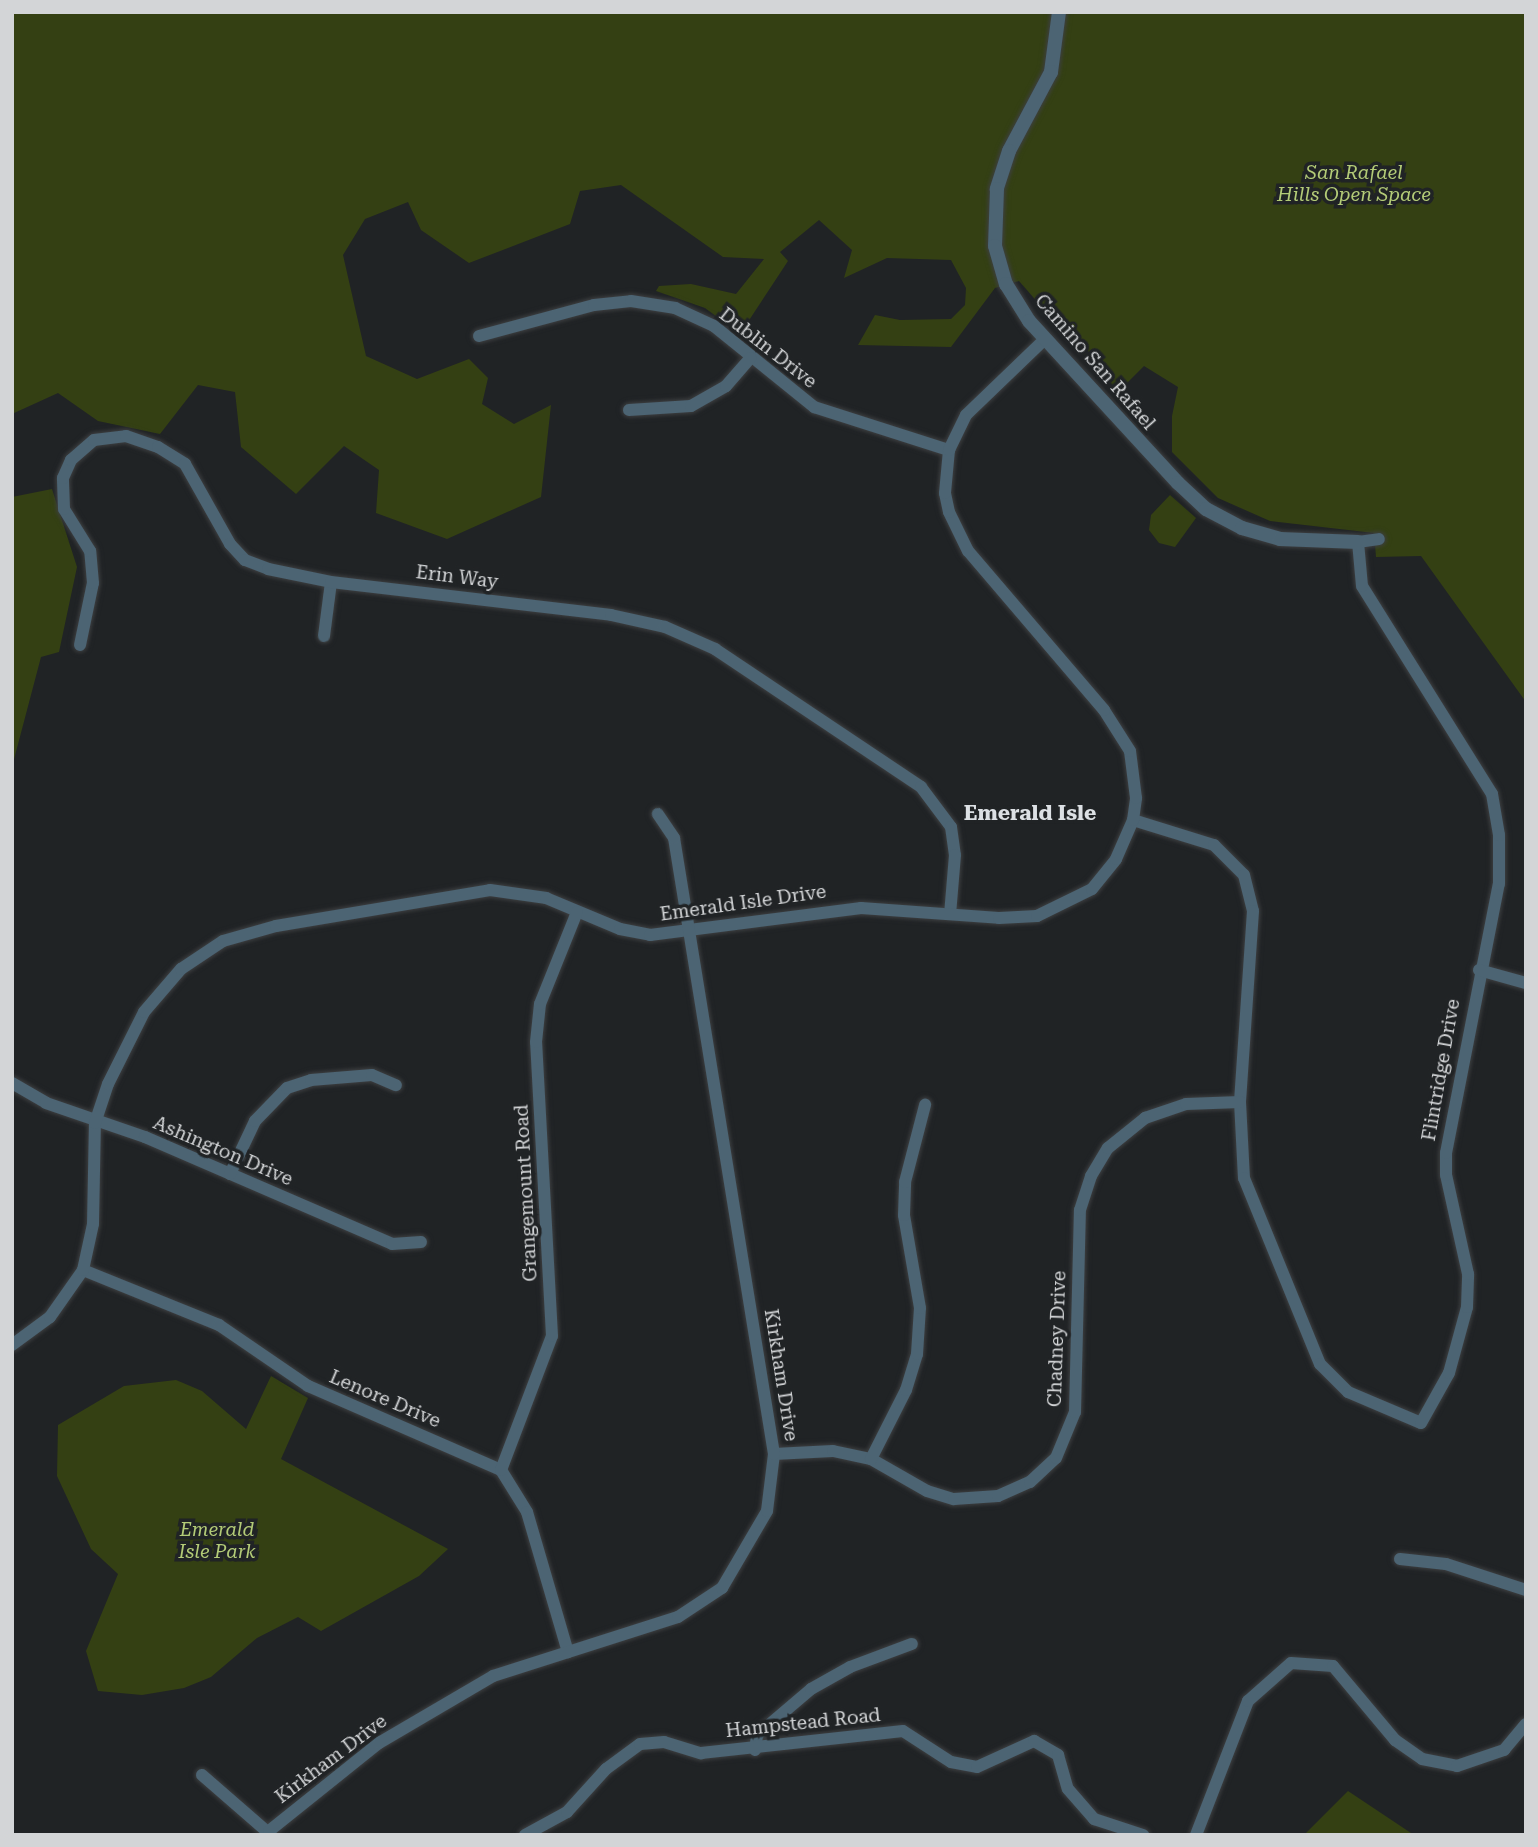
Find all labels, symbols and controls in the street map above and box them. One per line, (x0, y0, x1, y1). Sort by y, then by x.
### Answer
park label: San Rafael Hills Open Space (1277, 162, 1431, 206)
street label: Camino San Rafael (1030, 290, 1160, 434)
street label: Dublin Drive (715, 303, 821, 393)
street label: Erin Way (415, 561, 499, 593)
district label: Emerald Isle (964, 800, 1096, 826)
street label: Emerald Isle Drive (658, 880, 828, 926)
street label: Flintridge Drive (1417, 997, 1465, 1143)
street label: Grangemount Road (510, 1104, 542, 1282)
street label: Ashington Drive (150, 1111, 296, 1191)
street label: Chadney Drive (1043, 1270, 1071, 1408)
street label: Kirkham Drive (759, 1307, 803, 1443)
street label: Lenore Drive (326, 1365, 444, 1433)
park label: Emerald Isle Park (178, 1519, 256, 1563)
street label: Hampstead Road (724, 1704, 882, 1742)
street label: Kirkham Drive (271, 1710, 391, 1808)

